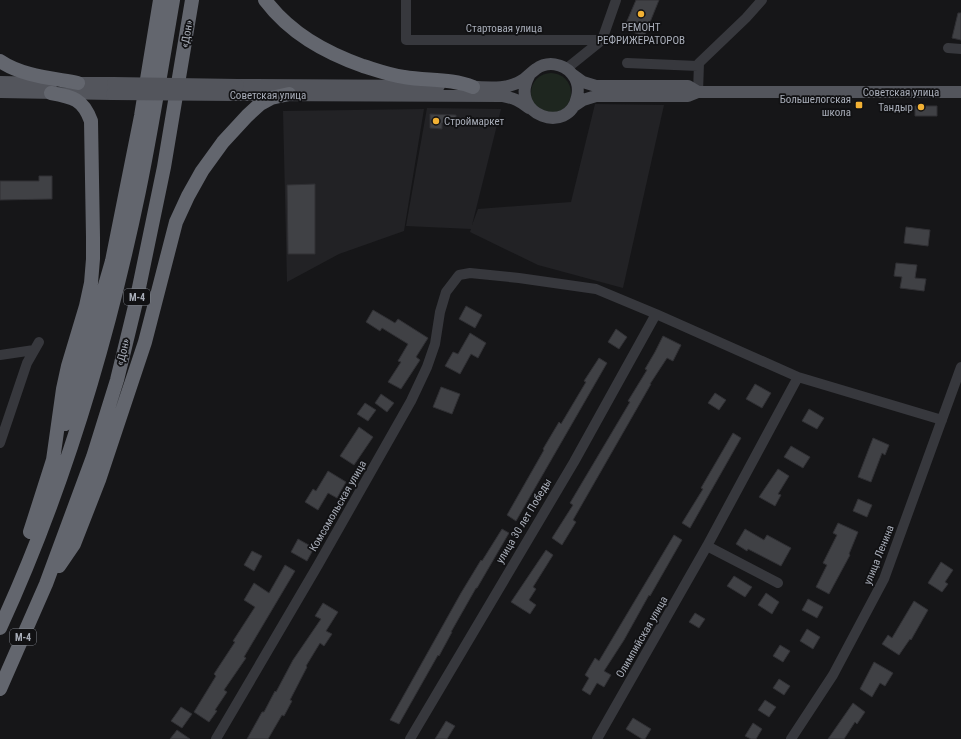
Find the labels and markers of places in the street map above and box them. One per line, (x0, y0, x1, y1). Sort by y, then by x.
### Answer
marker: РЕМОНТ РЕФРИЖЕРАТОРОВ (636, 9, 646, 19)
place label: РЕМОНТ РЕФРИЖЕРАТОРОВ (597, 21, 685, 47)
place label: Большелогская школа (780, 93, 851, 119)
marker: Большелогская школа (854, 100, 864, 110)
place label: Тандыр (878, 101, 913, 114)
marker: Тандыр (916, 102, 926, 112)
place label: Строймаркет (444, 115, 505, 128)
marker: Строймаркет (431, 116, 441, 126)

